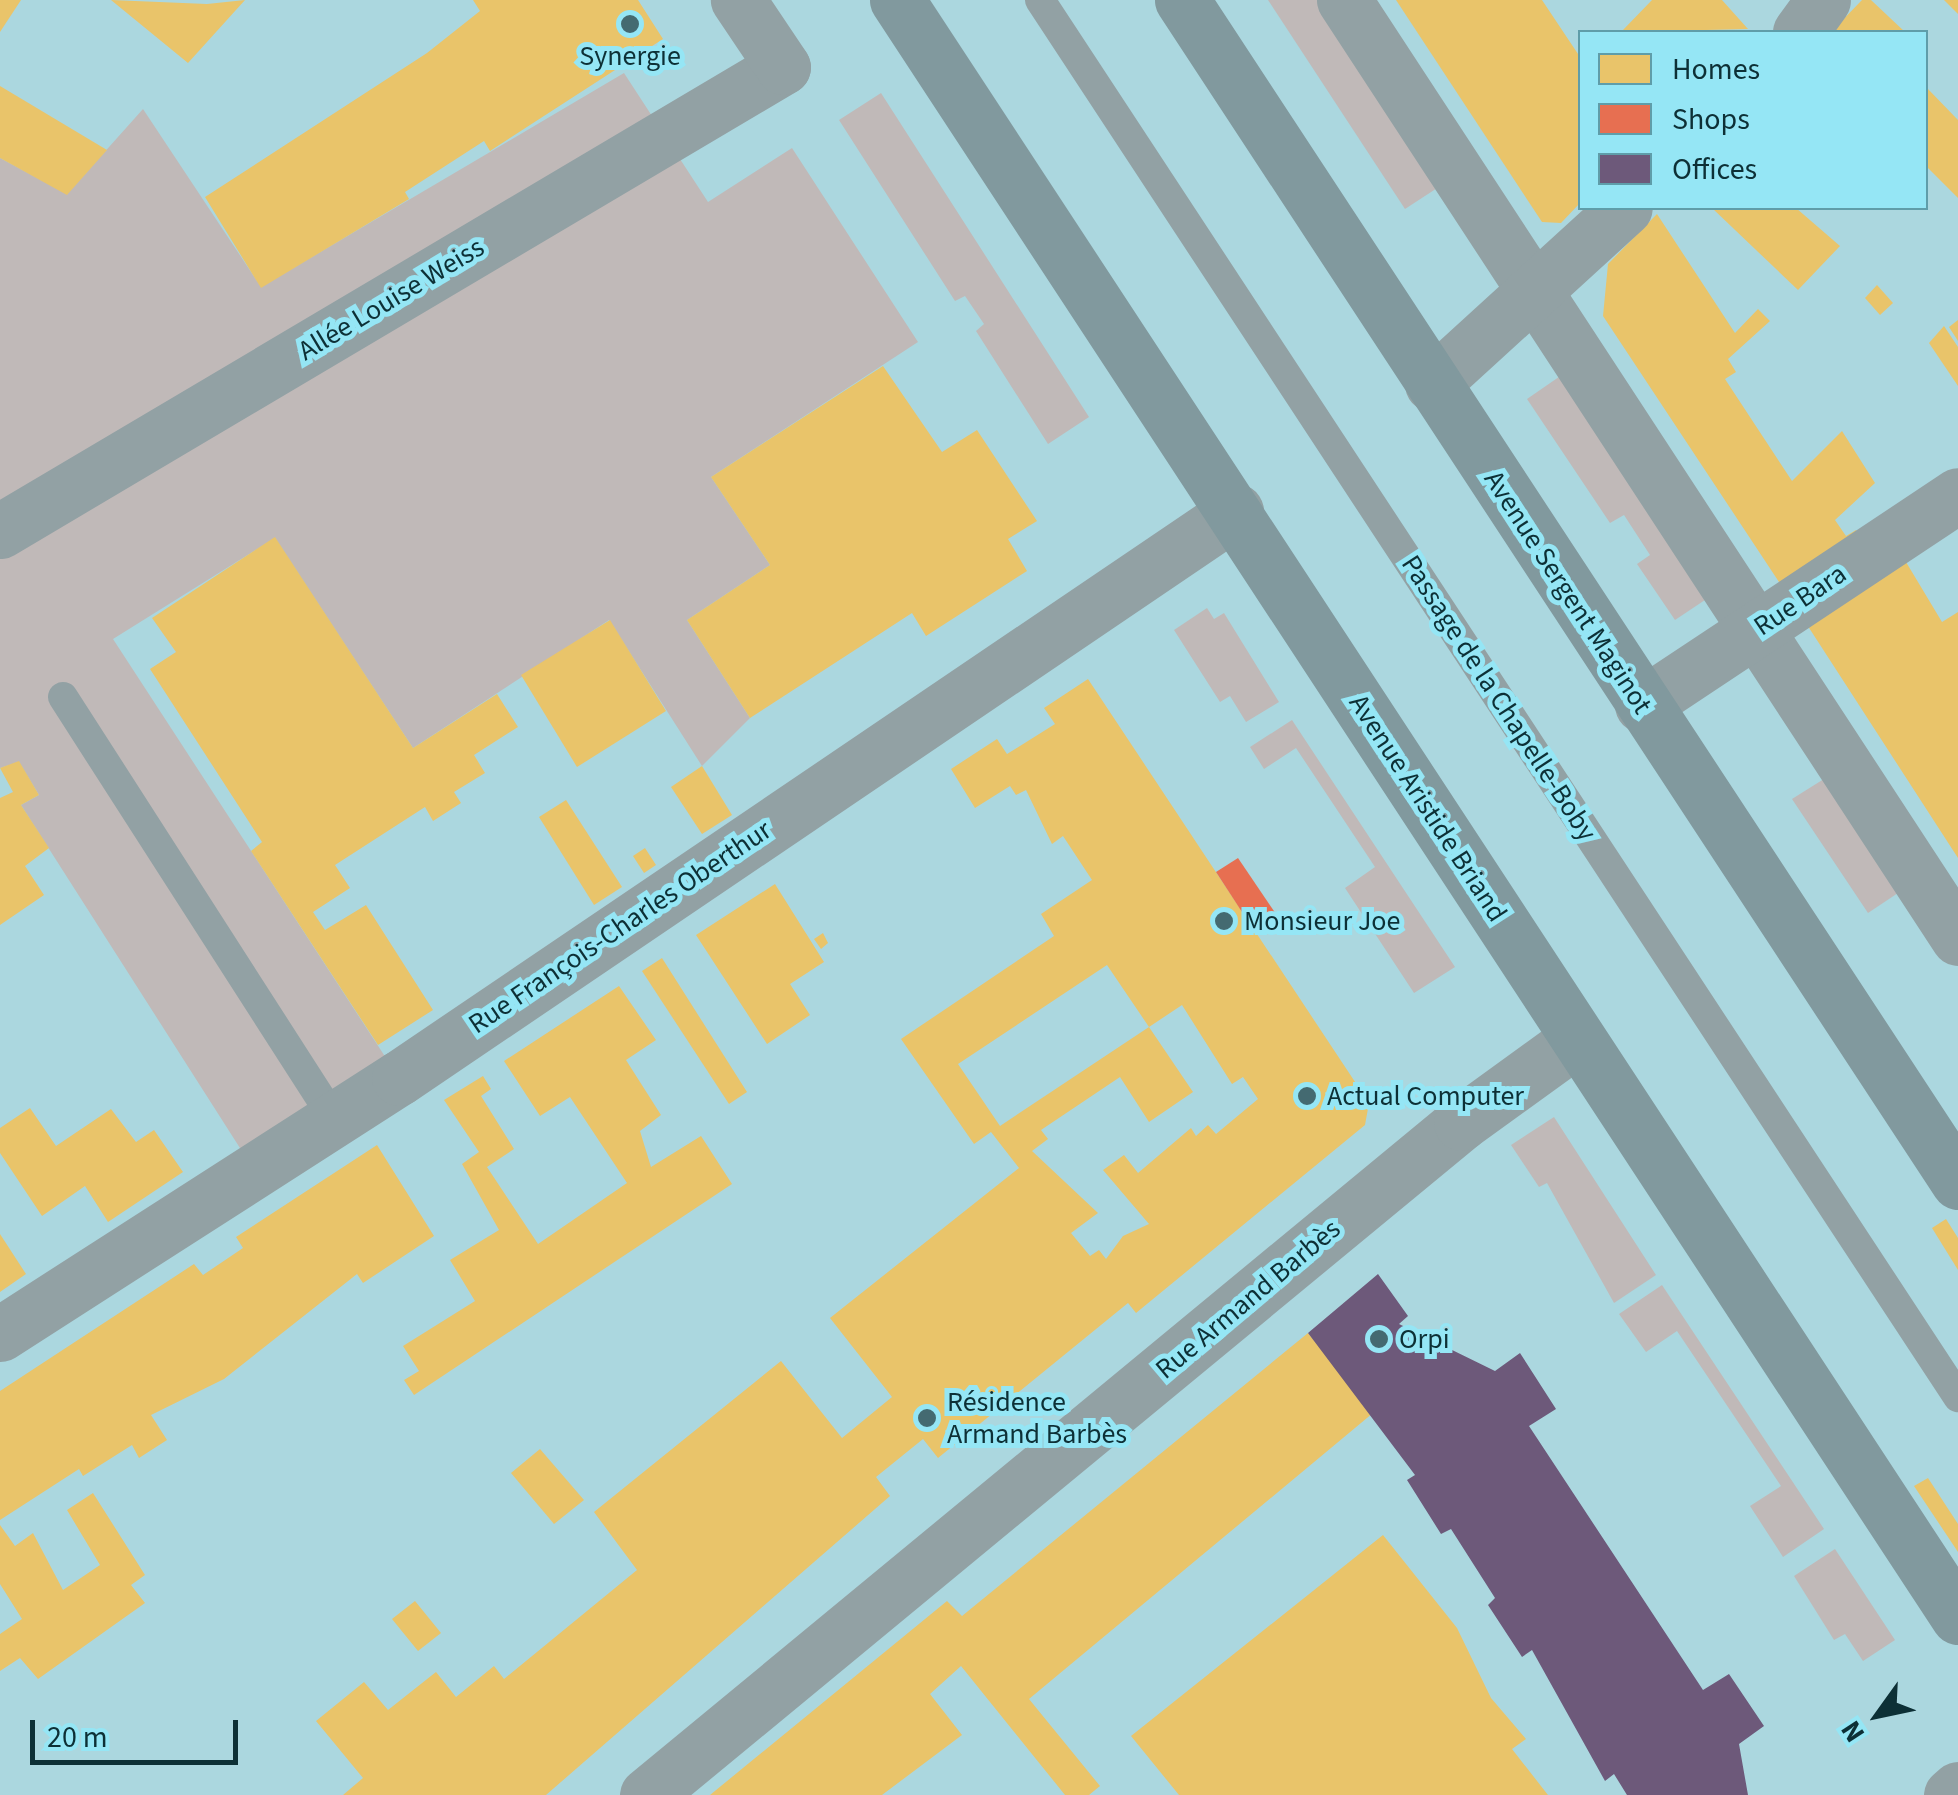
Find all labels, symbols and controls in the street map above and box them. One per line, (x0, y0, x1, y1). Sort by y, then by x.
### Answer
marker: Synergie (619, 13, 641, 35)
legend (1578, 30, 1928, 210)
place label: Synergie (579, 39, 681, 73)
text: Homes (1672, 48, 1760, 91)
text: Shops (1672, 98, 1750, 141)
text: Offices (1672, 148, 1757, 191)
street label: Allée Louise Weiss (292, 230, 490, 368)
street label: Avenue Sergent Maginot (1477, 464, 1659, 720)
street label: Passage de la Chapelle-Boby (1394, 549, 1604, 847)
street label: Rue Bara (1747, 557, 1853, 643)
street label: Avenue Aristide Briand (1342, 688, 1514, 928)
street label: Rue François-Charles Oberthur (462, 813, 778, 1041)
place label: Monsieur Joe (1244, 904, 1400, 938)
marker: Monsieur Joe (1213, 910, 1235, 932)
place label: Actual Computer (1327, 1079, 1524, 1113)
marker: Actual Computer (1296, 1085, 1318, 1107)
street label: Rue Armand Barbès (1149, 1212, 1347, 1386)
place label: Orpi (1399, 1322, 1450, 1356)
marker: Orpi (1368, 1328, 1390, 1350)
place label: Résidence Armand Barbès (947, 1385, 1127, 1451)
marker: Résidence Armand Barbès (916, 1407, 938, 1429)
north arrow (1828, 1665, 1928, 1765)
scale bar (35, 1700, 242, 1762)
text: N (1831, 1713, 1875, 1750)
text: 20 m (47, 1716, 108, 1759)

